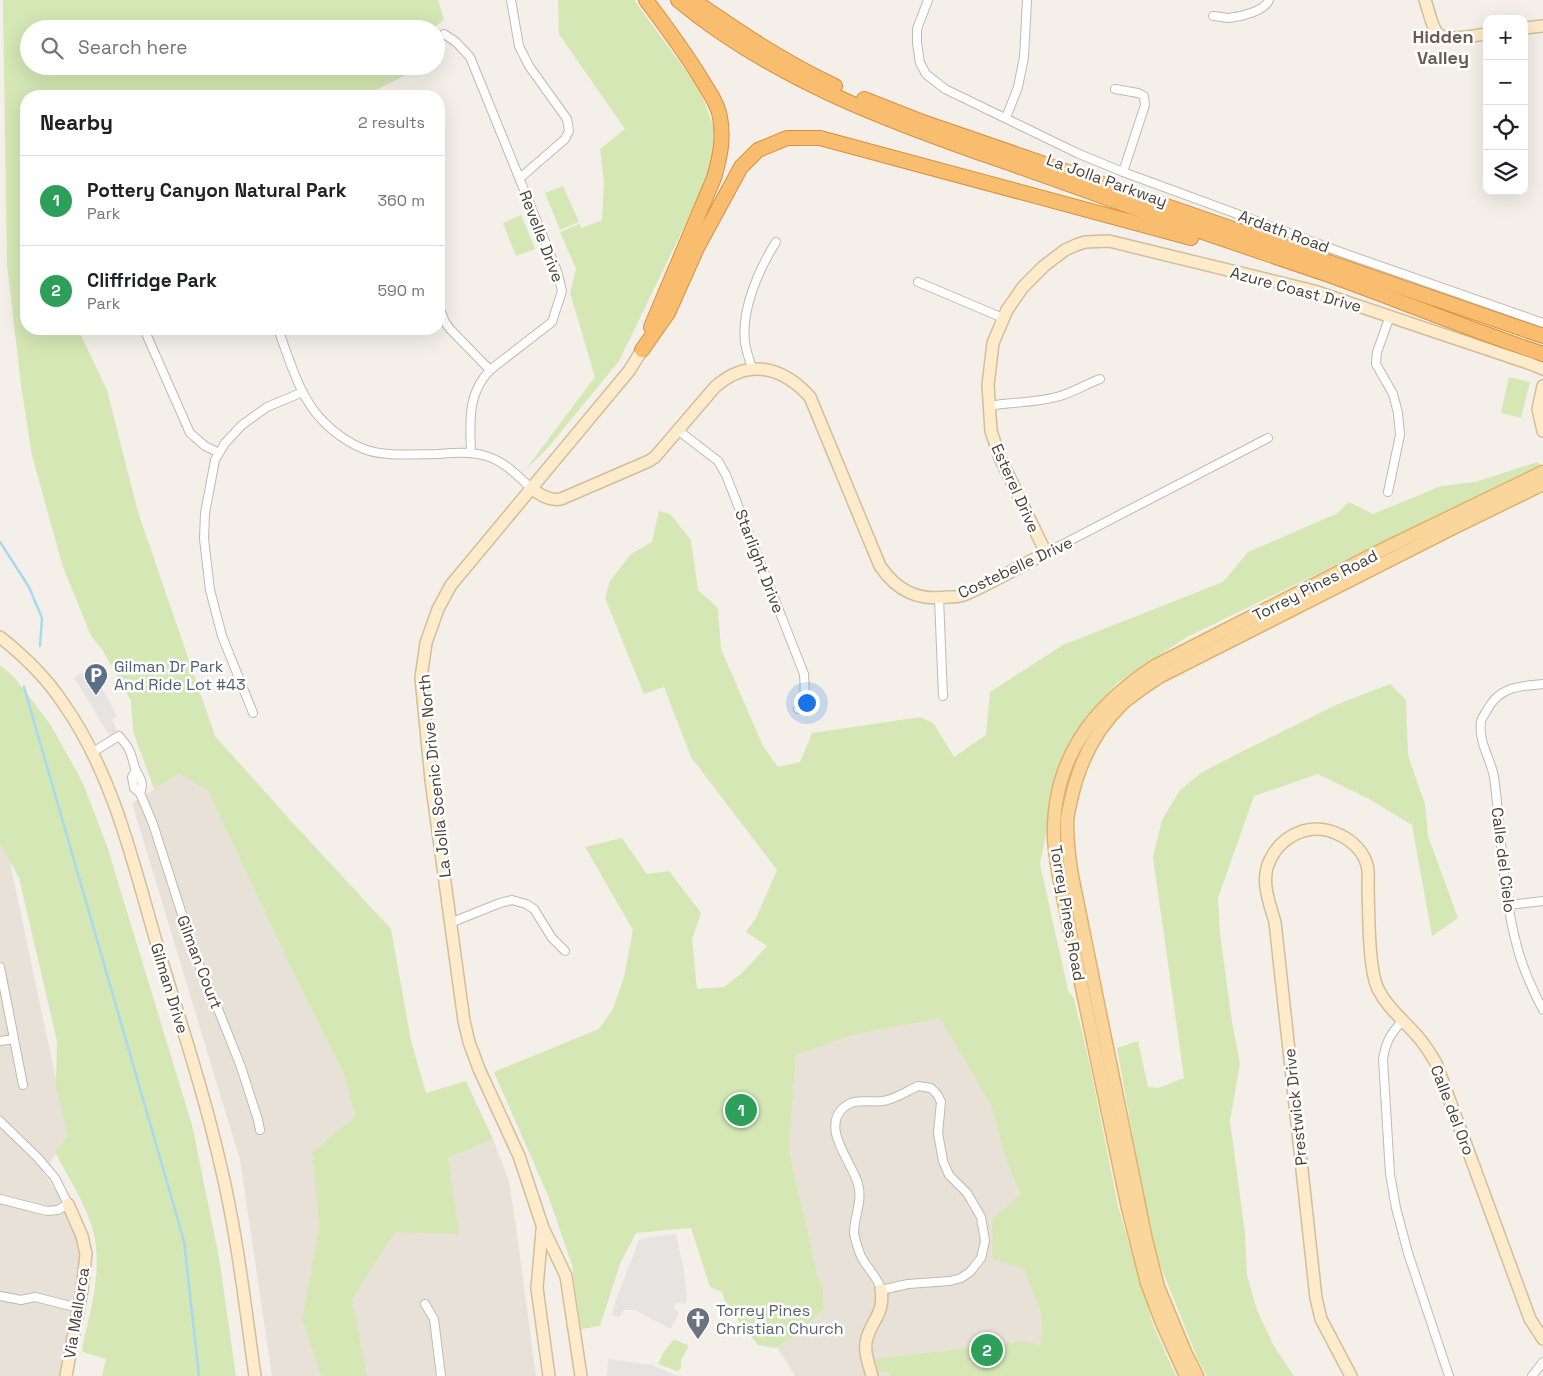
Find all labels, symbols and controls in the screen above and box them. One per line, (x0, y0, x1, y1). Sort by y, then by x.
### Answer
map controls (1483, 15, 1528, 195)
button: + (1483, 15, 1528, 60)
search box (20, 20, 445, 75)
district label: Hidden Valley (1412, 25, 1474, 69)
icon: search (38, 34, 66, 62)
text: Search here (78, 35, 188, 60)
button: − (1483, 60, 1528, 105)
button: locate (1483, 105, 1528, 150)
text: Nearby (40, 109, 113, 136)
text: 2 results (358, 112, 425, 133)
street label: La Jolla Parkway (1044, 149, 1170, 212)
button: layers (1483, 150, 1528, 195)
text: Pottery Canyon Natural Park (87, 178, 346, 203)
street label: Revelle Drive (514, 187, 569, 285)
text: 1 (52, 190, 60, 211)
text: 360 m (377, 190, 425, 211)
text: Park (87, 203, 120, 224)
street label: Ardath Road (1235, 205, 1332, 258)
street label: Azure Coast Drive (1228, 262, 1364, 317)
text: Cliffridge Park (87, 268, 217, 293)
text: 2 (51, 280, 61, 301)
text: 590 m (377, 280, 425, 301)
text: Park (87, 293, 120, 314)
street label: Esterel Drive (987, 440, 1045, 536)
street label: Starlight Drive (730, 506, 789, 616)
street label: Costebelle Drive (954, 532, 1076, 603)
street label: Torrey Pines Road (1249, 545, 1381, 626)
place label: Gilman Dr Park And Ride Lot #43 (114, 656, 246, 695)
parking icon: Gilman Dr Park And Ride Lot #43 (83, 662, 109, 696)
street label: La Jolla Scenic Drive North (413, 673, 456, 879)
your location (794, 690, 820, 716)
street label: Calle del Cielo (1487, 806, 1520, 914)
street label: Torrey Pines Road (1045, 844, 1090, 983)
street label: Gilman Court (172, 912, 227, 1012)
street label: Gilman Drive (146, 940, 193, 1036)
street label: Prestwick Drive (1279, 1047, 1312, 1167)
street label: Calle del Oro (1426, 1062, 1479, 1158)
pin: 1 (725, 1091, 757, 1129)
street label: Via Mallorca (59, 1266, 94, 1360)
place label: Torrey Pines Christian Church (716, 1300, 844, 1339)
church icon: Torrey Pines Christian Church (685, 1306, 711, 1340)
pin: 2 (971, 1331, 1003, 1369)

